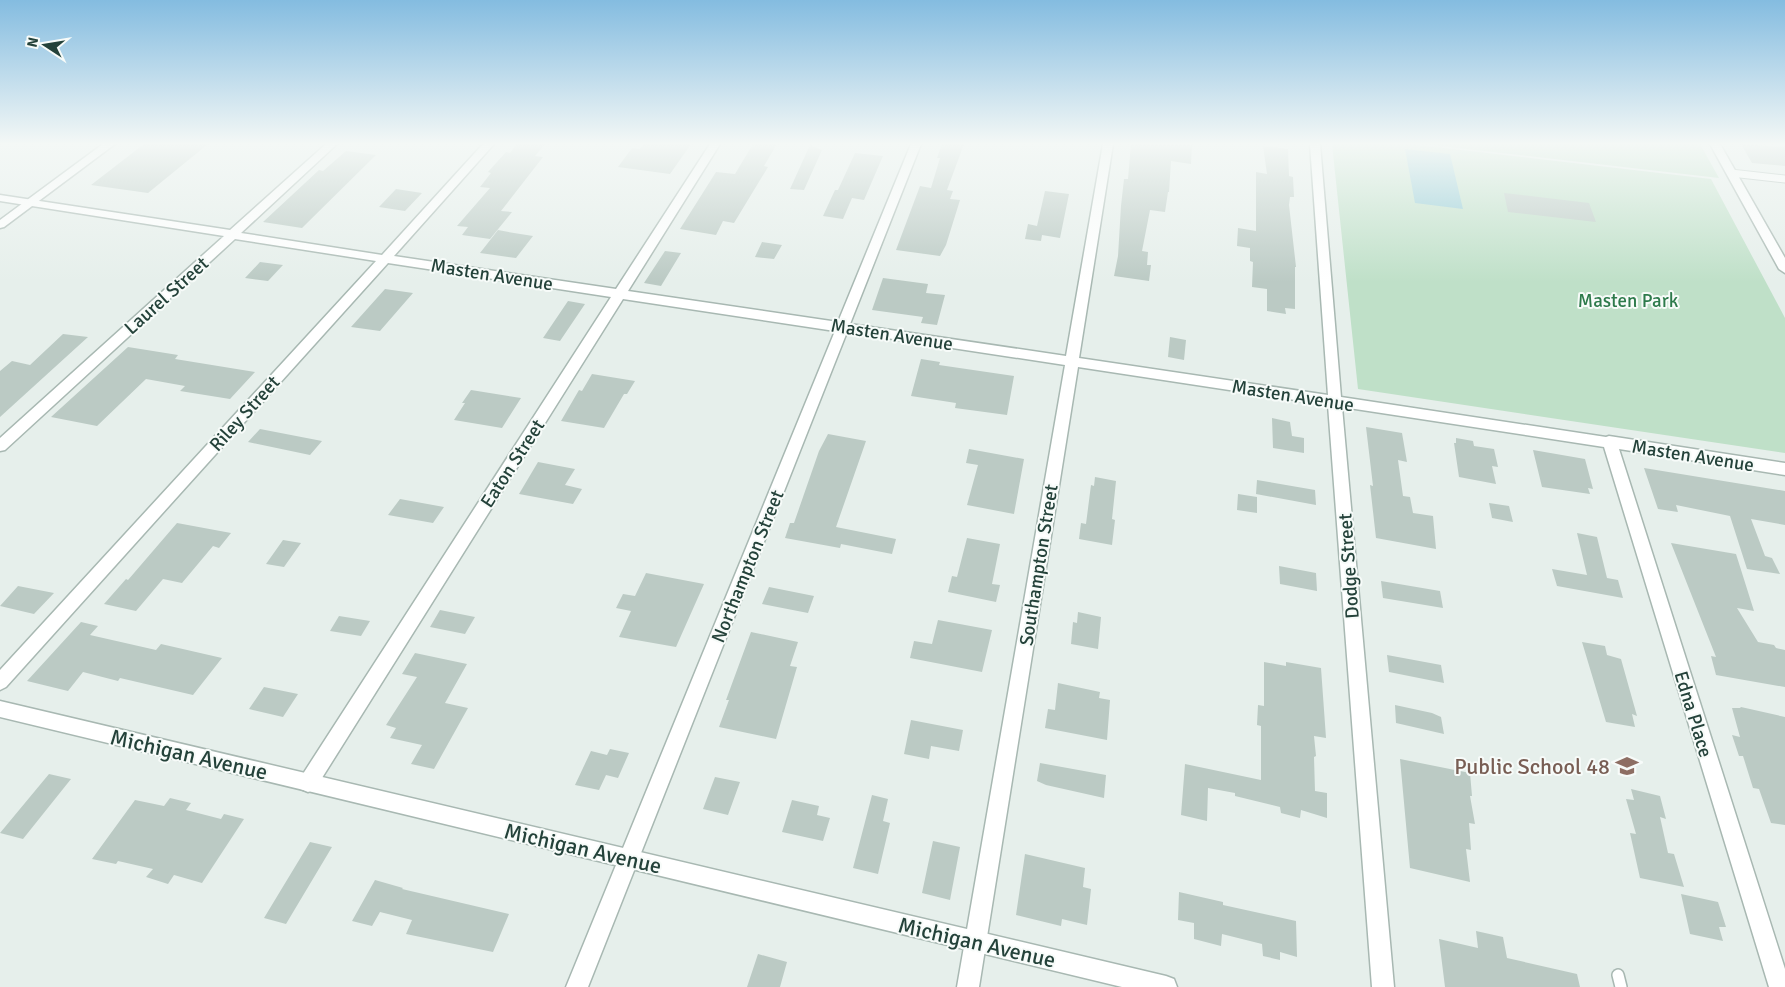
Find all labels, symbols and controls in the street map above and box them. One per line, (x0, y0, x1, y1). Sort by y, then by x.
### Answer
north arrow (20, 20, 70, 70)
text: N (23, 36, 42, 49)
street label: Laurel Street (120, 251, 214, 340)
street label: Masten Avenue (429, 253, 555, 296)
park label: Masten Park (1578, 289, 1679, 313)
street label: Masten Avenue (829, 313, 955, 356)
street label: Riley Street (204, 371, 285, 457)
street label: Masten Avenue (1230, 374, 1356, 417)
street label: Eaton Street (475, 415, 550, 512)
street label: Masten Avenue (1630, 434, 1756, 477)
street label: Southampton Street (1014, 482, 1064, 648)
street label: Northampton Street (706, 486, 790, 646)
street label: Dodge Street (1333, 512, 1365, 619)
street label: Edna Place (1669, 668, 1718, 760)
street label: Michigan Avenue (108, 723, 270, 786)
place label: Public School 48 (1454, 753, 1610, 780)
school or university icon: Public School 48 (1614, 753, 1640, 779)
street label: Michigan Avenue (502, 817, 664, 880)
street label: Michigan Avenue (896, 911, 1058, 974)

